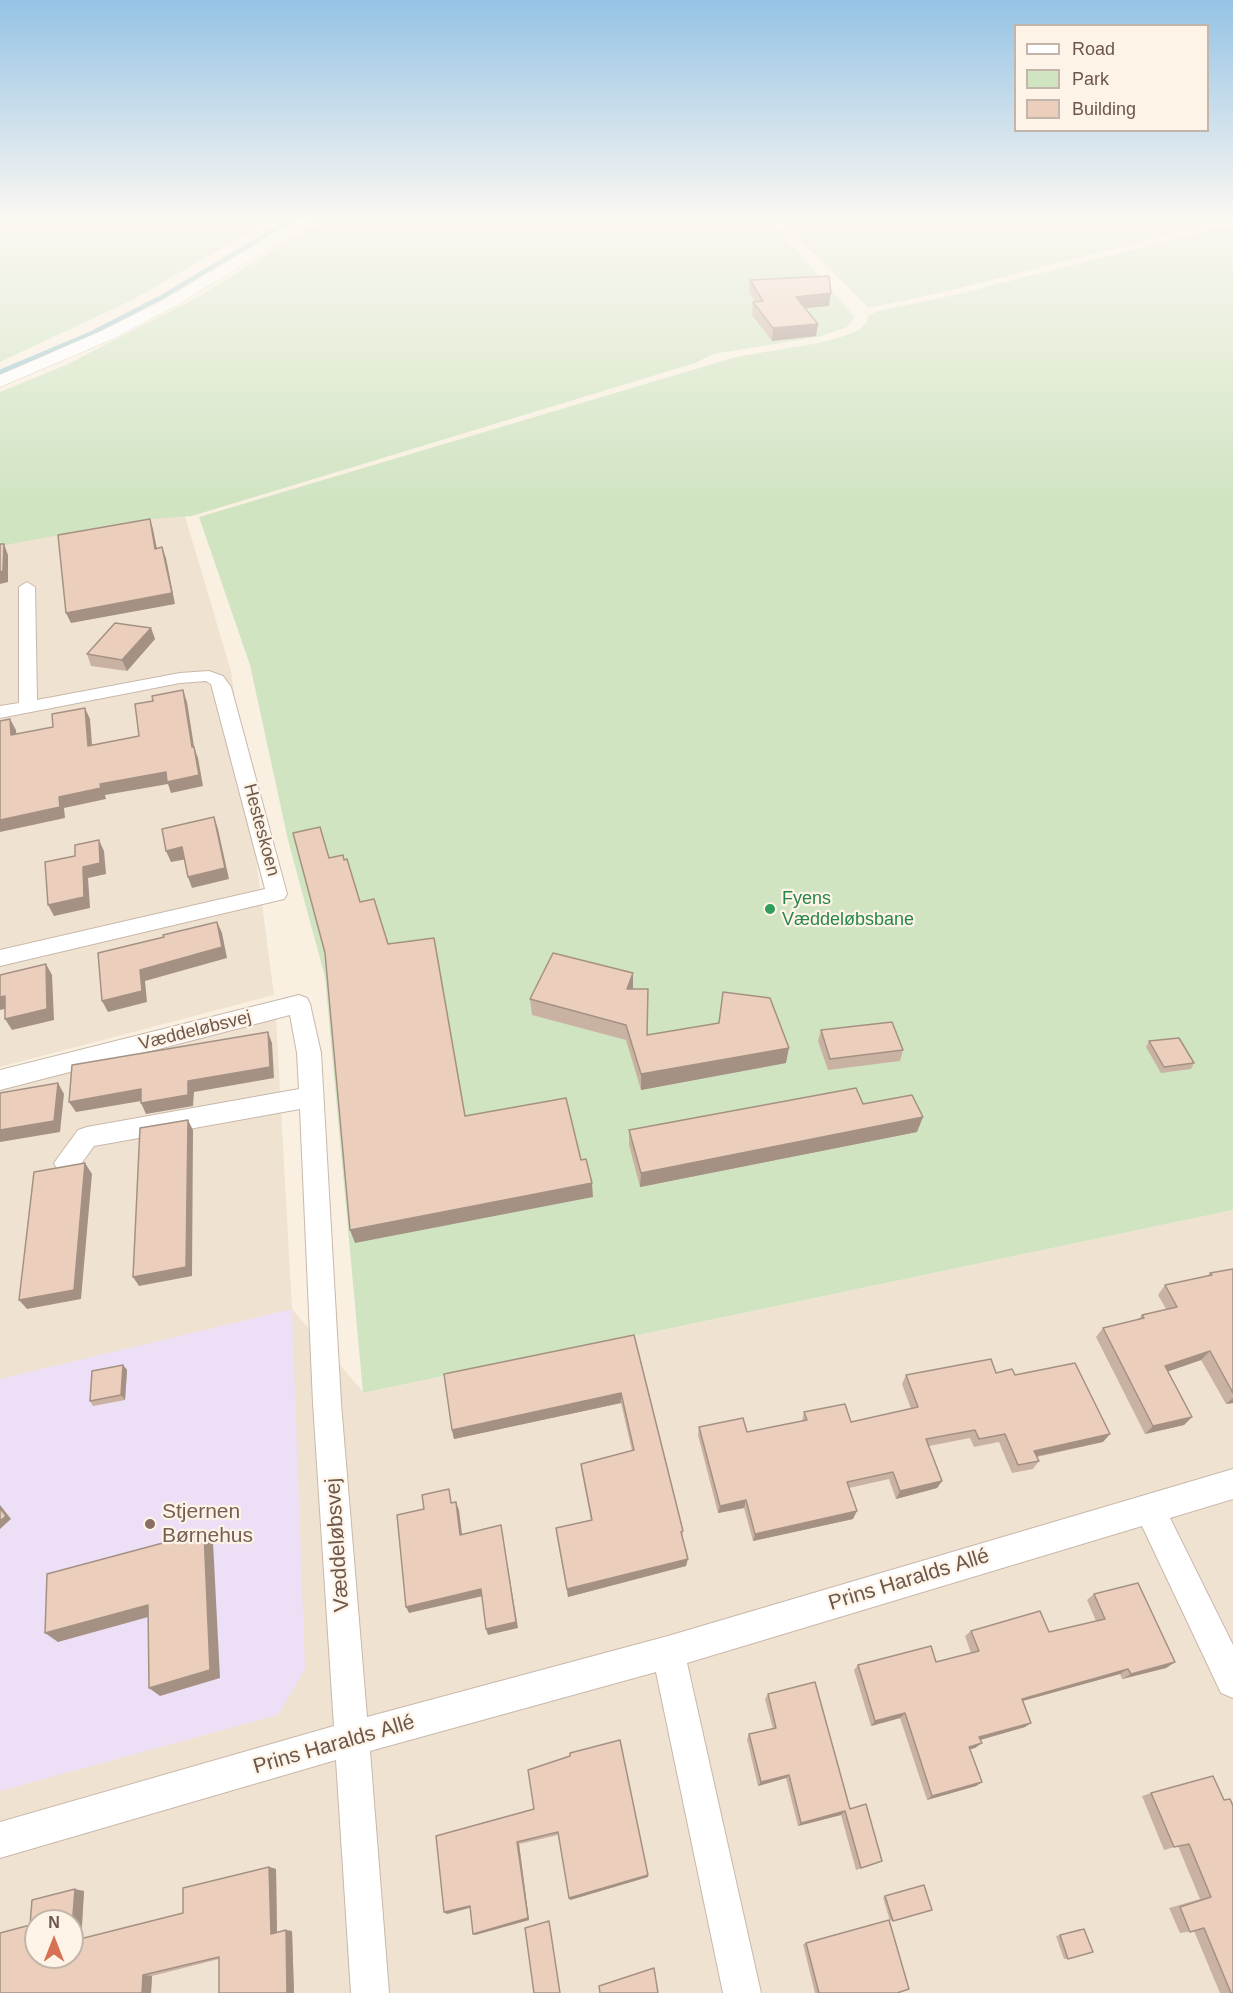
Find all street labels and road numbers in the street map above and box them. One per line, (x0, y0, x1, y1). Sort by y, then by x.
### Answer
street label: Hesteskoen (238, 781, 284, 879)
street label: Væddeløbsvej (137, 1007, 253, 1055)
street label: Væddeløbsvej (321, 1477, 355, 1613)
street label: Prins Haralds Allé (826, 1544, 992, 1616)
street label: Prins Haralds Allé (250, 1710, 418, 1780)

